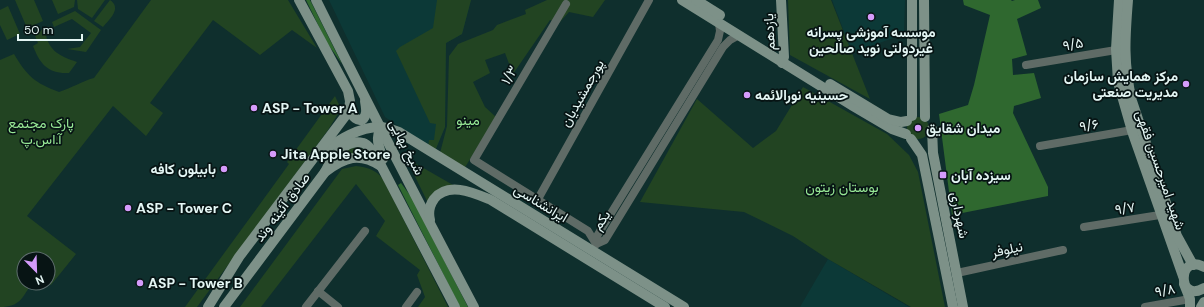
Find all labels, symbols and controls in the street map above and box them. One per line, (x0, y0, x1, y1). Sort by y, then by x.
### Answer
marker: موسسه آموزشی پسرانه غیردولتی نوید صالحین (866, 12, 876, 22)
street label: یازدهم (759, 13, 779, 51)
scale bar (18, 16, 82, 42)
text: 50 m (24, 22, 53, 38)
place label: موسسه آموزشی پسرانه غیردولتی نوید صالحین (807, 23, 936, 57)
street label: ۹/۵ (1061, 33, 1085, 55)
street label: پورجمشیدیان (556, 56, 609, 130)
street label: ۱/۳ (497, 62, 521, 88)
place label: مرکز همایش سازمان مدیریت صنعتی (1064, 67, 1178, 101)
marker: مرکز همایش سازمان مدیریت صنعتی (1181, 79, 1191, 89)
place label: حسینیه نورالائمه (755, 86, 849, 104)
marker: حسینیه نورالائمه (742, 90, 752, 100)
place label: ASP - Tower A (262, 99, 358, 117)
marker: ASP - Tower A (249, 103, 259, 113)
street label: شهید امیرحسین فقهی (1132, 108, 1190, 232)
park label: مینو (456, 111, 480, 129)
park label: پارک مجتمع آ.اس.پ (8, 114, 74, 149)
street label: ۹/۶ (1078, 115, 1100, 135)
street label: شیخ بهایی (383, 116, 429, 179)
place label: میدان شقایق (926, 119, 1001, 137)
marker: میدان شقایق (913, 123, 923, 133)
place label: Jita Apple Store (281, 145, 391, 163)
marker: Jita Apple Store (268, 149, 278, 159)
place label: بابیلون کافه (151, 160, 216, 178)
marker: بابیلون کافه (219, 164, 229, 174)
place label: سیزده آبان (951, 166, 1011, 184)
street label: صادق آئینه وند (250, 169, 314, 245)
marker: سیزده آبان (938, 170, 948, 180)
park label: بوستان زیتون (805, 178, 879, 196)
street label: ایرانشناسی (511, 180, 571, 226)
street label: شهرداری (947, 190, 973, 240)
street label: ۹/۷ (1113, 198, 1137, 218)
place label: ASP - Tower C (136, 199, 232, 217)
marker: ASP - Tower C (123, 203, 133, 213)
street label: یکم (588, 207, 614, 233)
street label: نیلوفر (989, 237, 1024, 261)
north arrow (16, 251, 56, 291)
text: N (33, 272, 46, 288)
place label: ASP - Tower B (148, 274, 243, 292)
marker: ASP - Tower B (135, 278, 145, 288)
street label: ۹/۸ (1153, 279, 1177, 301)

